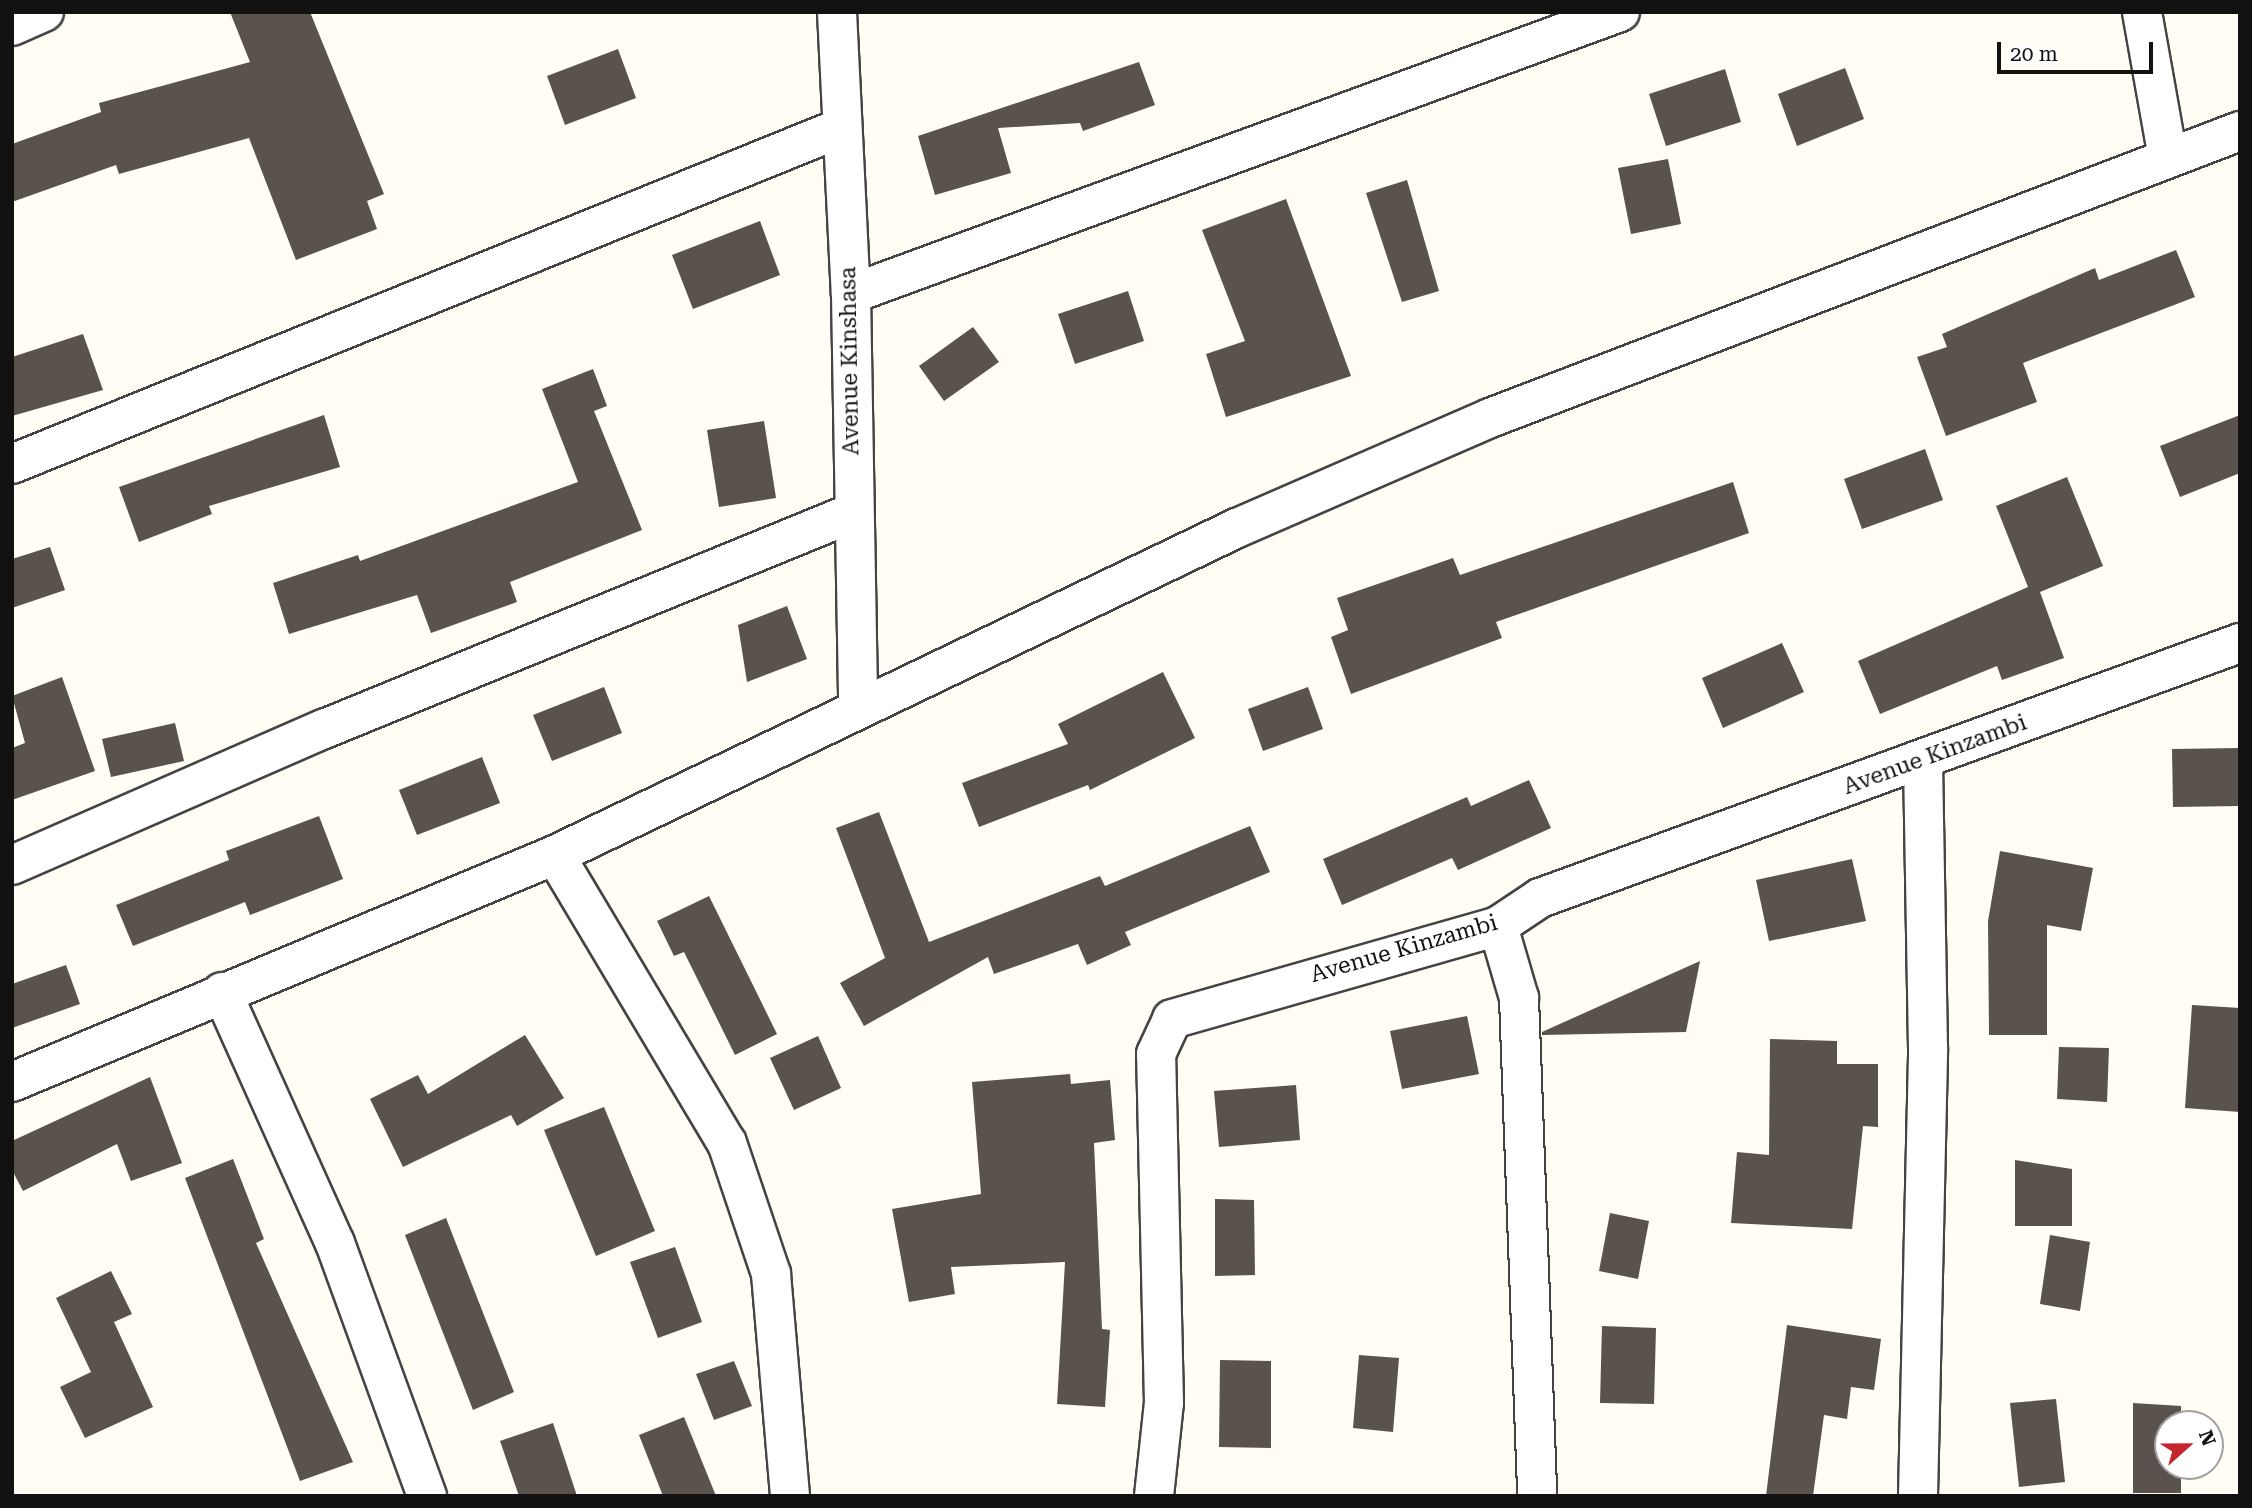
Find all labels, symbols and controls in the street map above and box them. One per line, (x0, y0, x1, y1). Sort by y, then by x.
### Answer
scale bar (2000, 28, 2156, 72)
text: 20 m (2010, 42, 2058, 66)
street label: Avenue Kinshasa (835, 266, 865, 456)
street label: Avenue Kinzambi (1839, 709, 2031, 801)
street label: Avenue Kinzambi (1307, 909, 1501, 989)
north arrow (2154, 1410, 2224, 1480)
text: N (2194, 1427, 2221, 1449)

